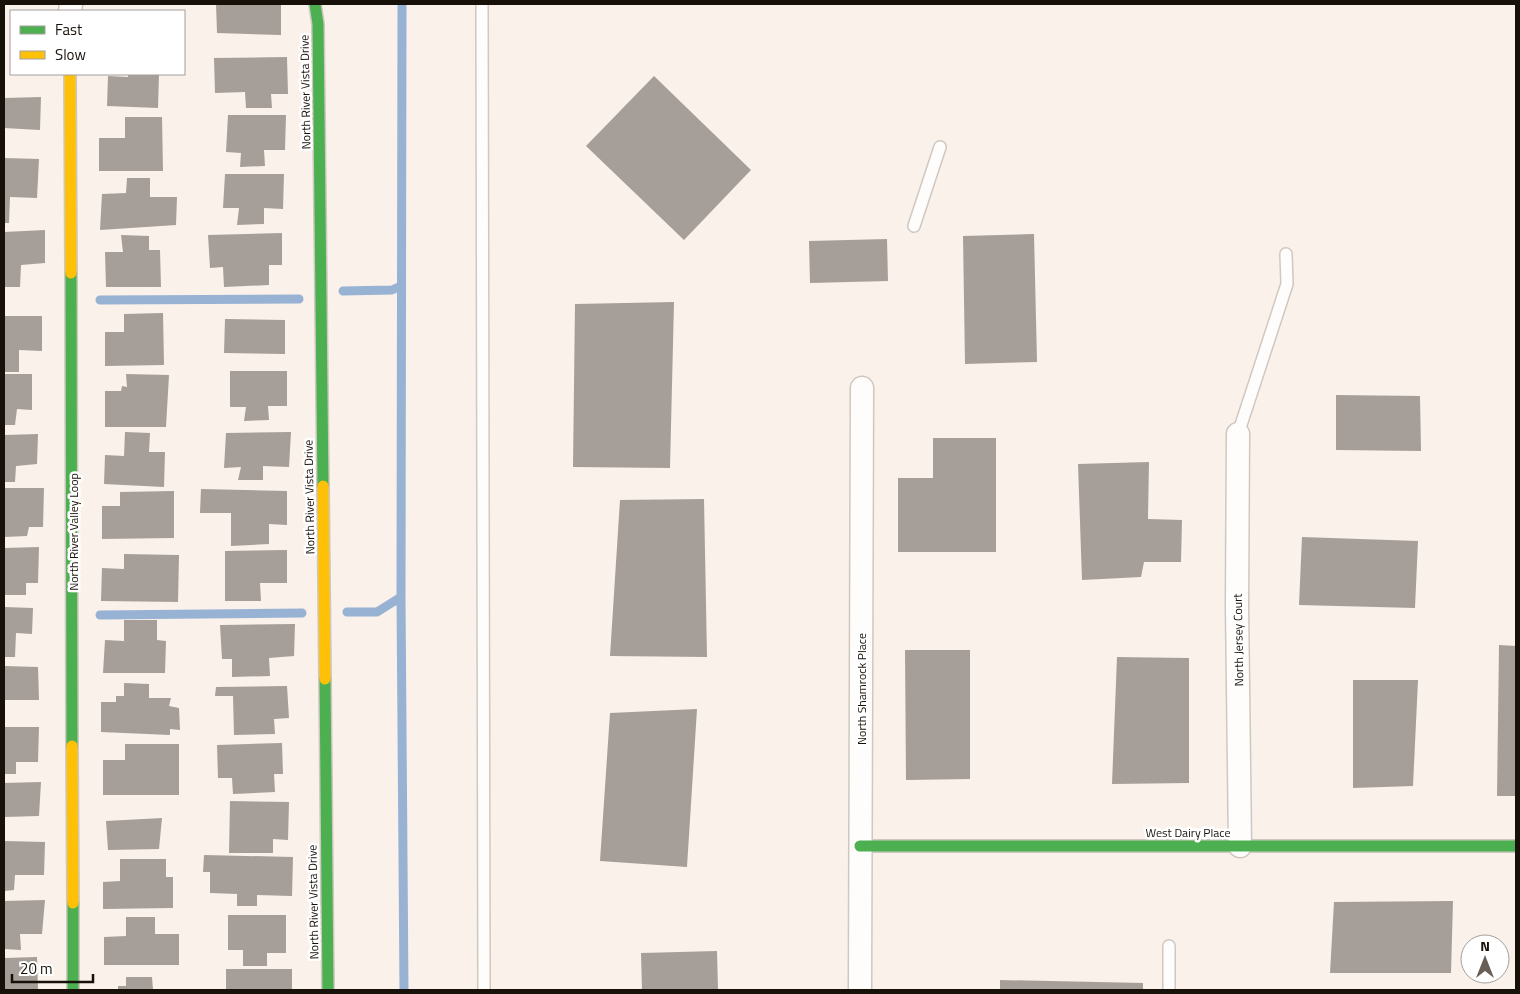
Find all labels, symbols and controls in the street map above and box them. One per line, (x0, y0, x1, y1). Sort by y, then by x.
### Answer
legend (10, 10, 185, 75)
text: Fast (55, 18, 83, 41)
street label: North River Vista Drive (295, 34, 315, 150)
text: Slow (55, 43, 86, 66)
street label: North River Vista Drive (299, 439, 319, 555)
street label: North River Valley Loop (64, 473, 83, 591)
street label: North Jersey Court (1228, 593, 1248, 687)
street label: North Shamrock Place (852, 633, 871, 745)
street label: West Dairy Place (1146, 823, 1230, 842)
street label: North River Vista Drive (303, 844, 323, 960)
north arrow (1460, 934, 1510, 984)
text: N (1480, 935, 1490, 956)
scale bar (12, 952, 94, 984)
text: 20 m (20, 957, 53, 980)

